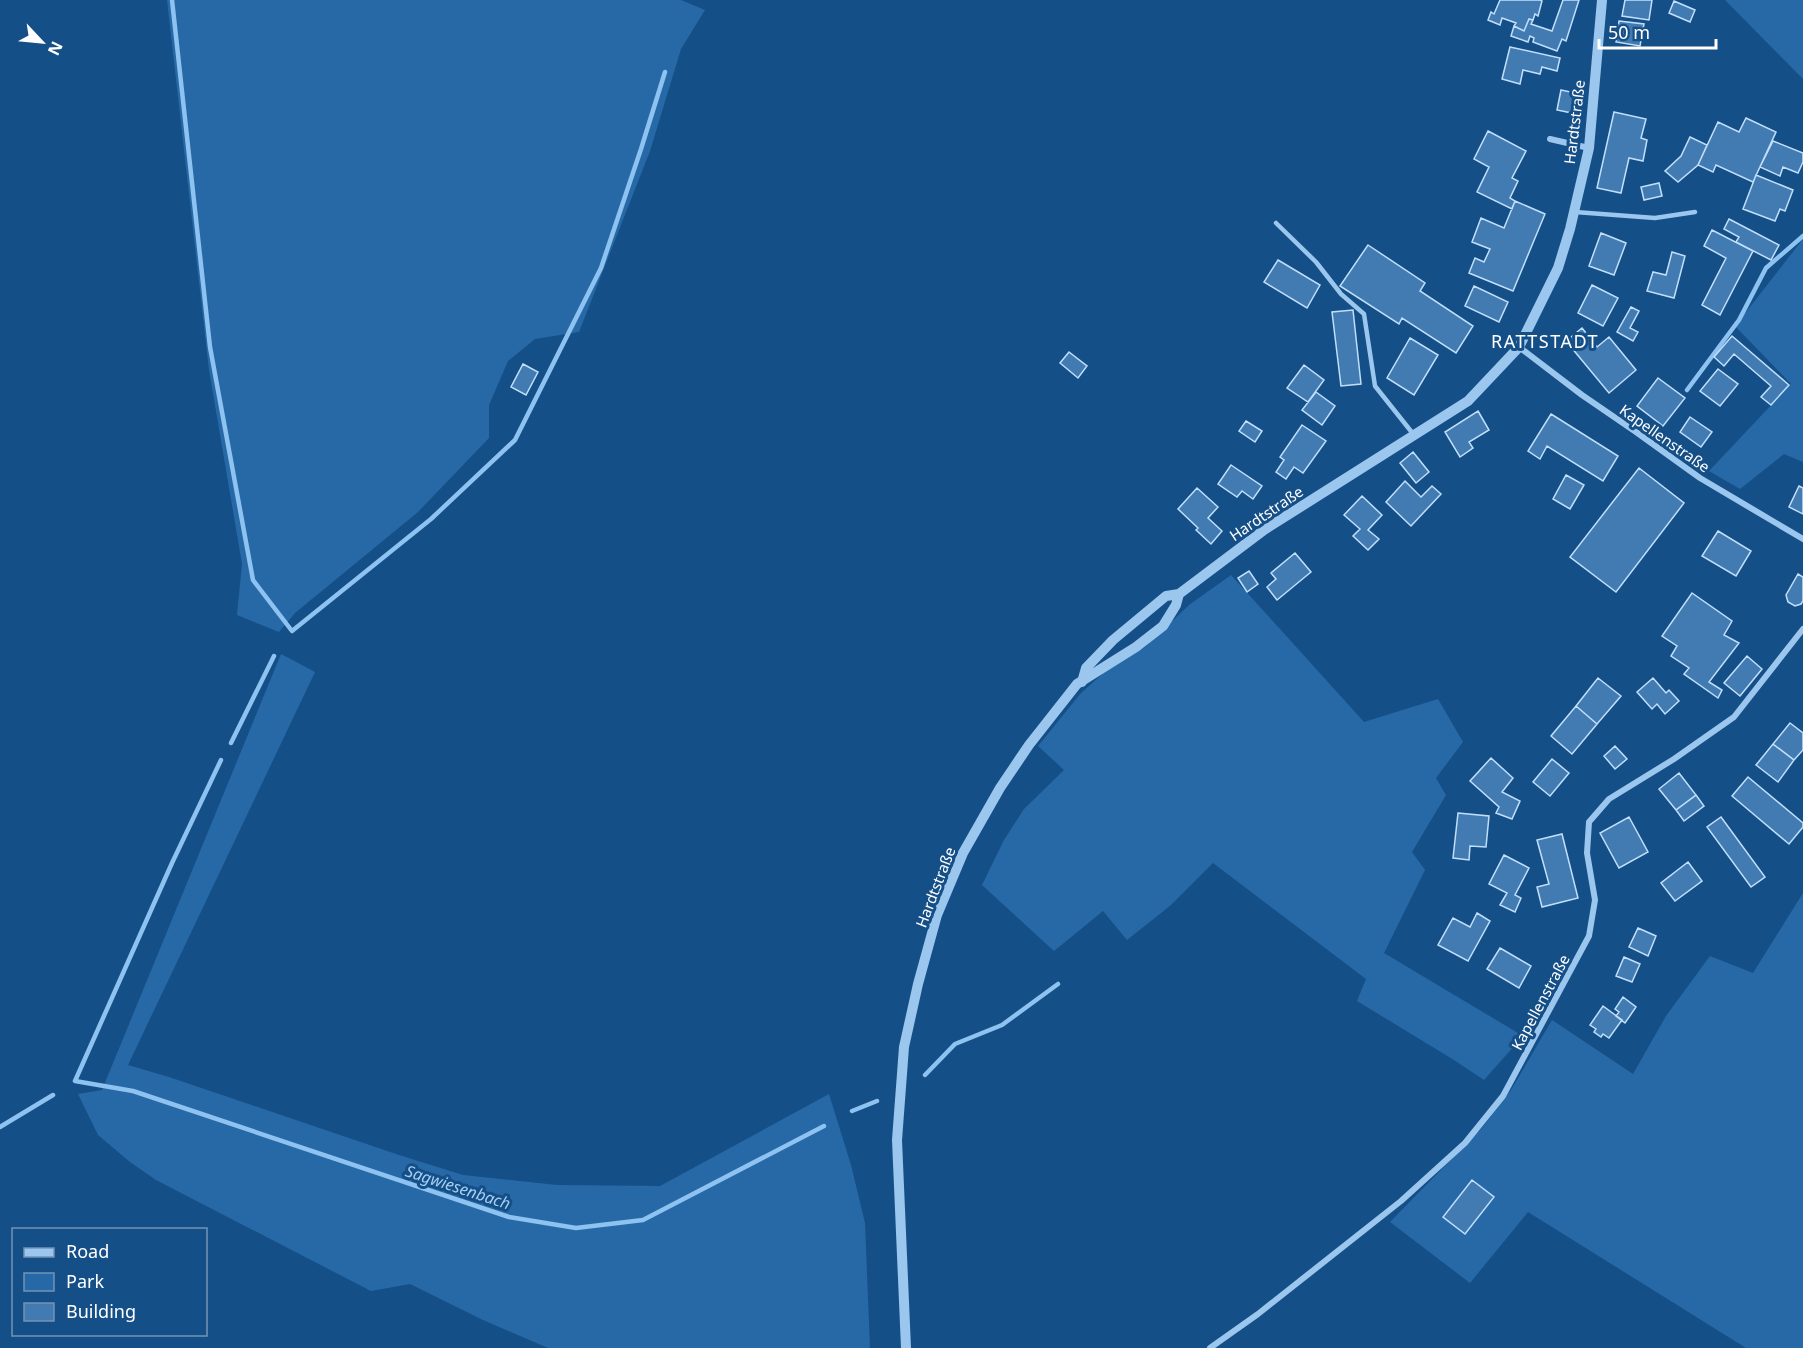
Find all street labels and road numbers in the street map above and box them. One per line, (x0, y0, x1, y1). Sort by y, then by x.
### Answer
street label: Hardtstraße (1559, 79, 1589, 165)
street label: Kapellenstraße (1616, 399, 1714, 477)
street label: Hardtstraße (1225, 481, 1307, 545)
street label: Hardtstraße (910, 844, 960, 930)
street label: Kapellenstraße (1506, 951, 1574, 1053)

